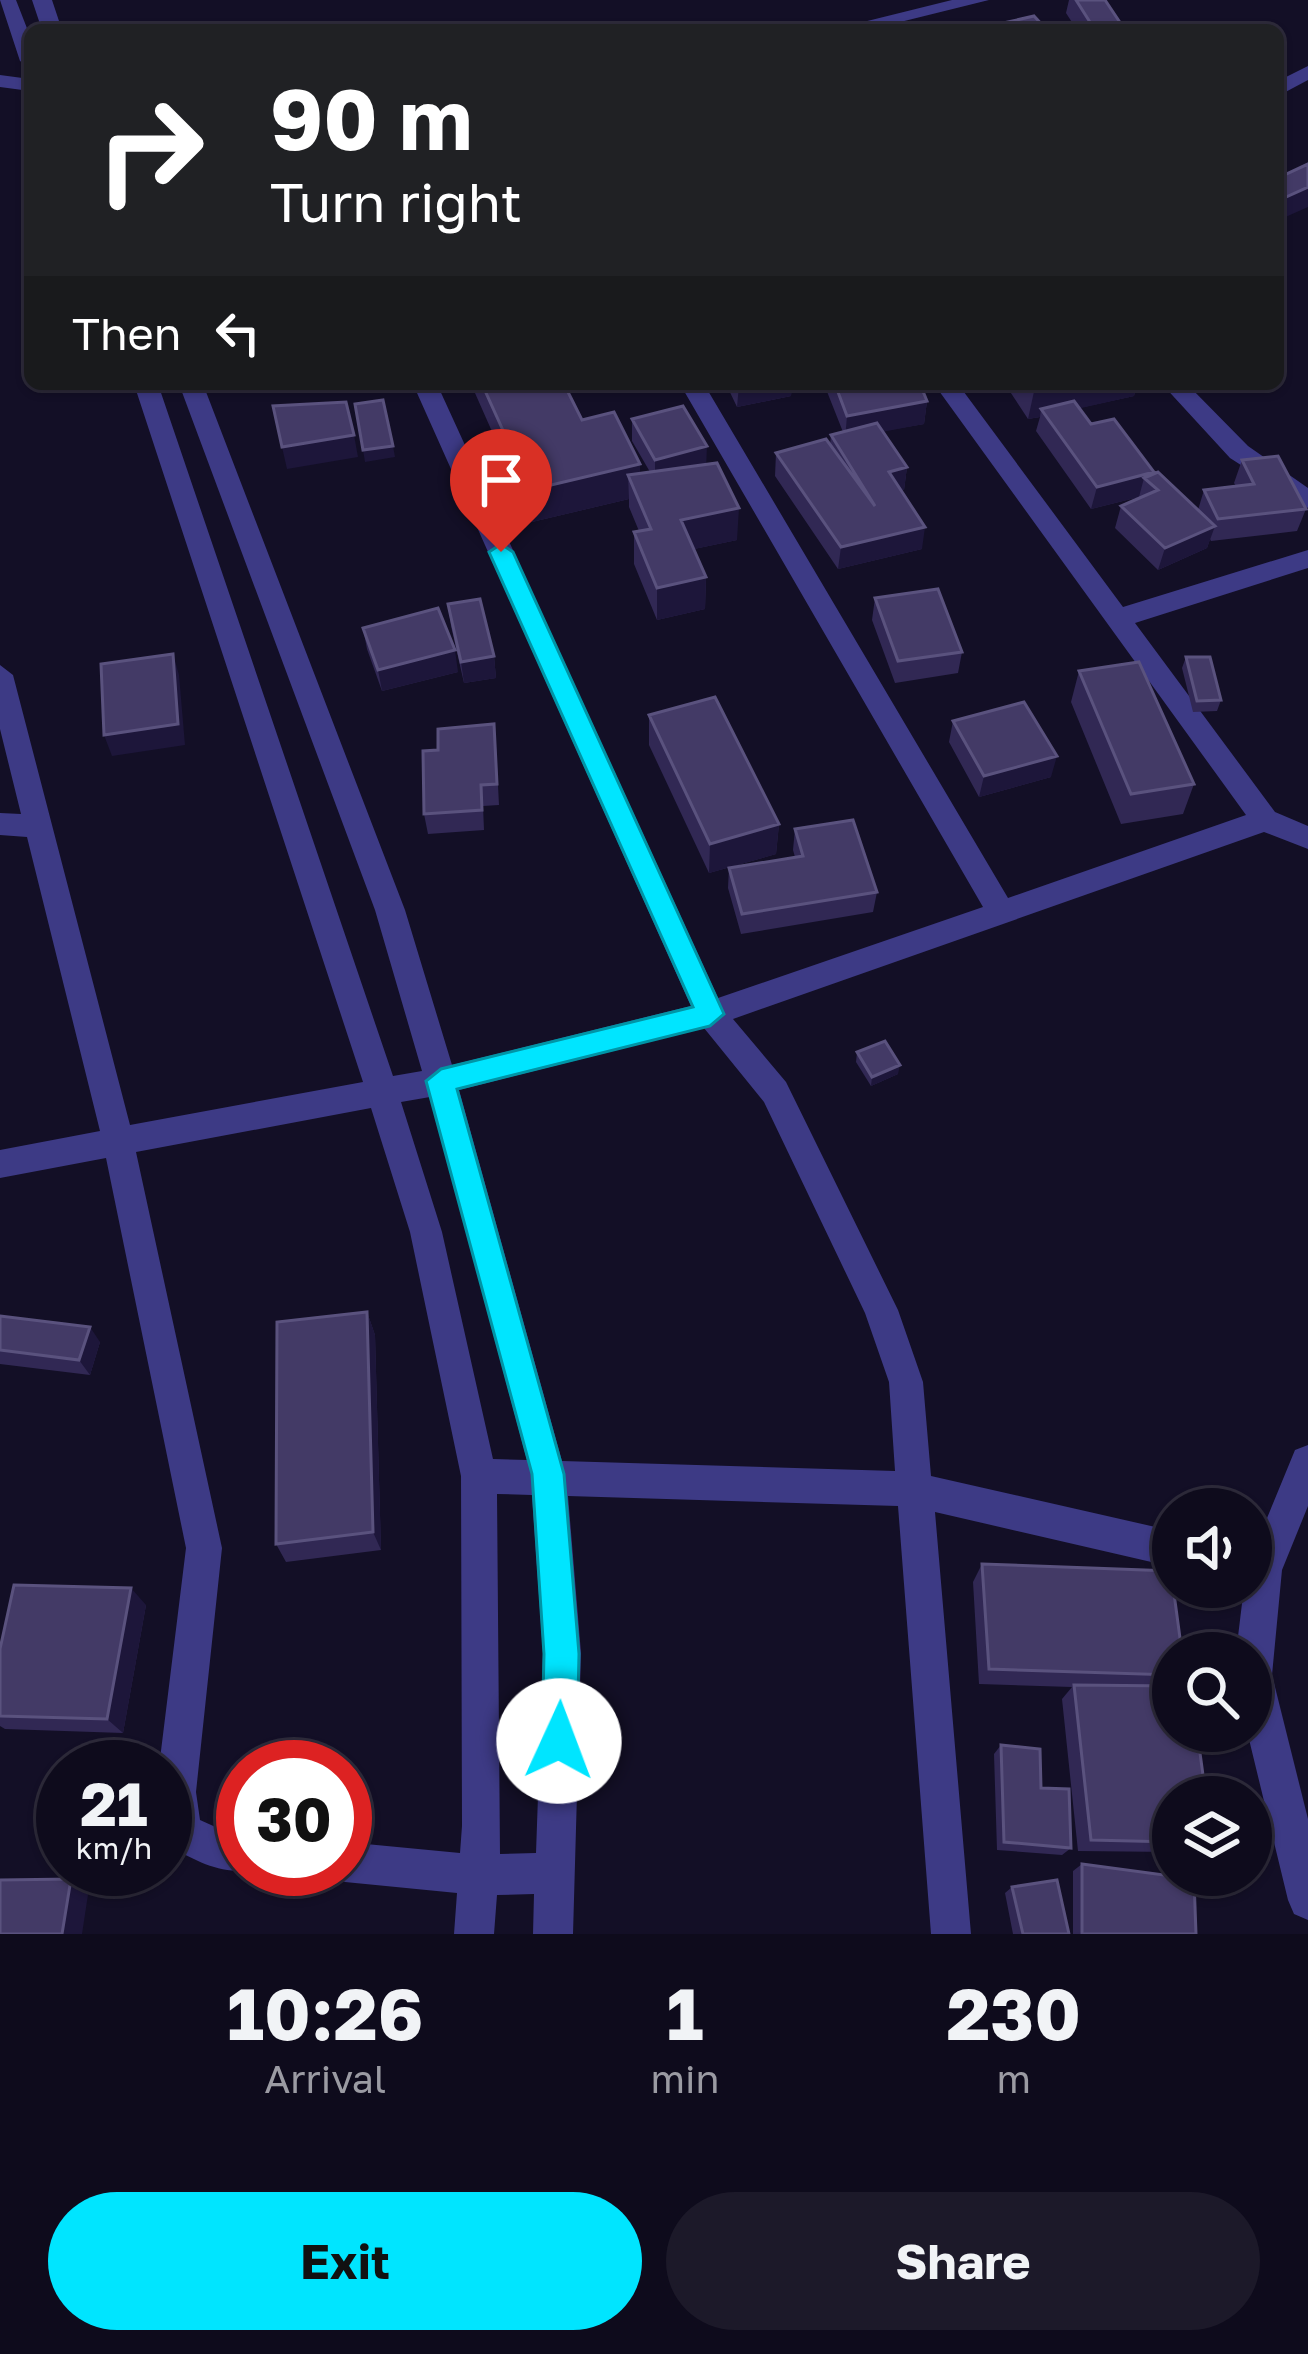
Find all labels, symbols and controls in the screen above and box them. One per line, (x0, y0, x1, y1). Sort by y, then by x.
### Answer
text: 90 m (270, 68, 472, 168)
icon: right (72, 72, 228, 228)
text: Turn right (270, 169, 522, 234)
icon: left (205, 300, 271, 366)
text: Then (72, 306, 181, 360)
pin (450, 429, 552, 552)
icon: arrive (468, 447, 534, 513)
map controls (1152, 1488, 1272, 1896)
button: sound (1152, 1488, 1272, 1608)
button: search (1152, 1632, 1272, 1752)
position arrow (496, 1678, 622, 1804)
speed limit sign: 30 (216, 1740, 372, 1896)
text: 21 (80, 1767, 148, 1839)
button: layers (1152, 1776, 1272, 1896)
text: km/h (76, 1830, 152, 1866)
text: 10:26 (227, 1969, 424, 2056)
text: 1 (666, 1969, 703, 2056)
text: 230 (946, 1969, 1081, 2056)
text: Arrival (264, 2055, 386, 2102)
text: min (650, 2055, 719, 2102)
text: m (996, 2055, 1031, 2102)
button: Exit (48, 2192, 642, 2330)
button: Share (666, 2192, 1260, 2330)

